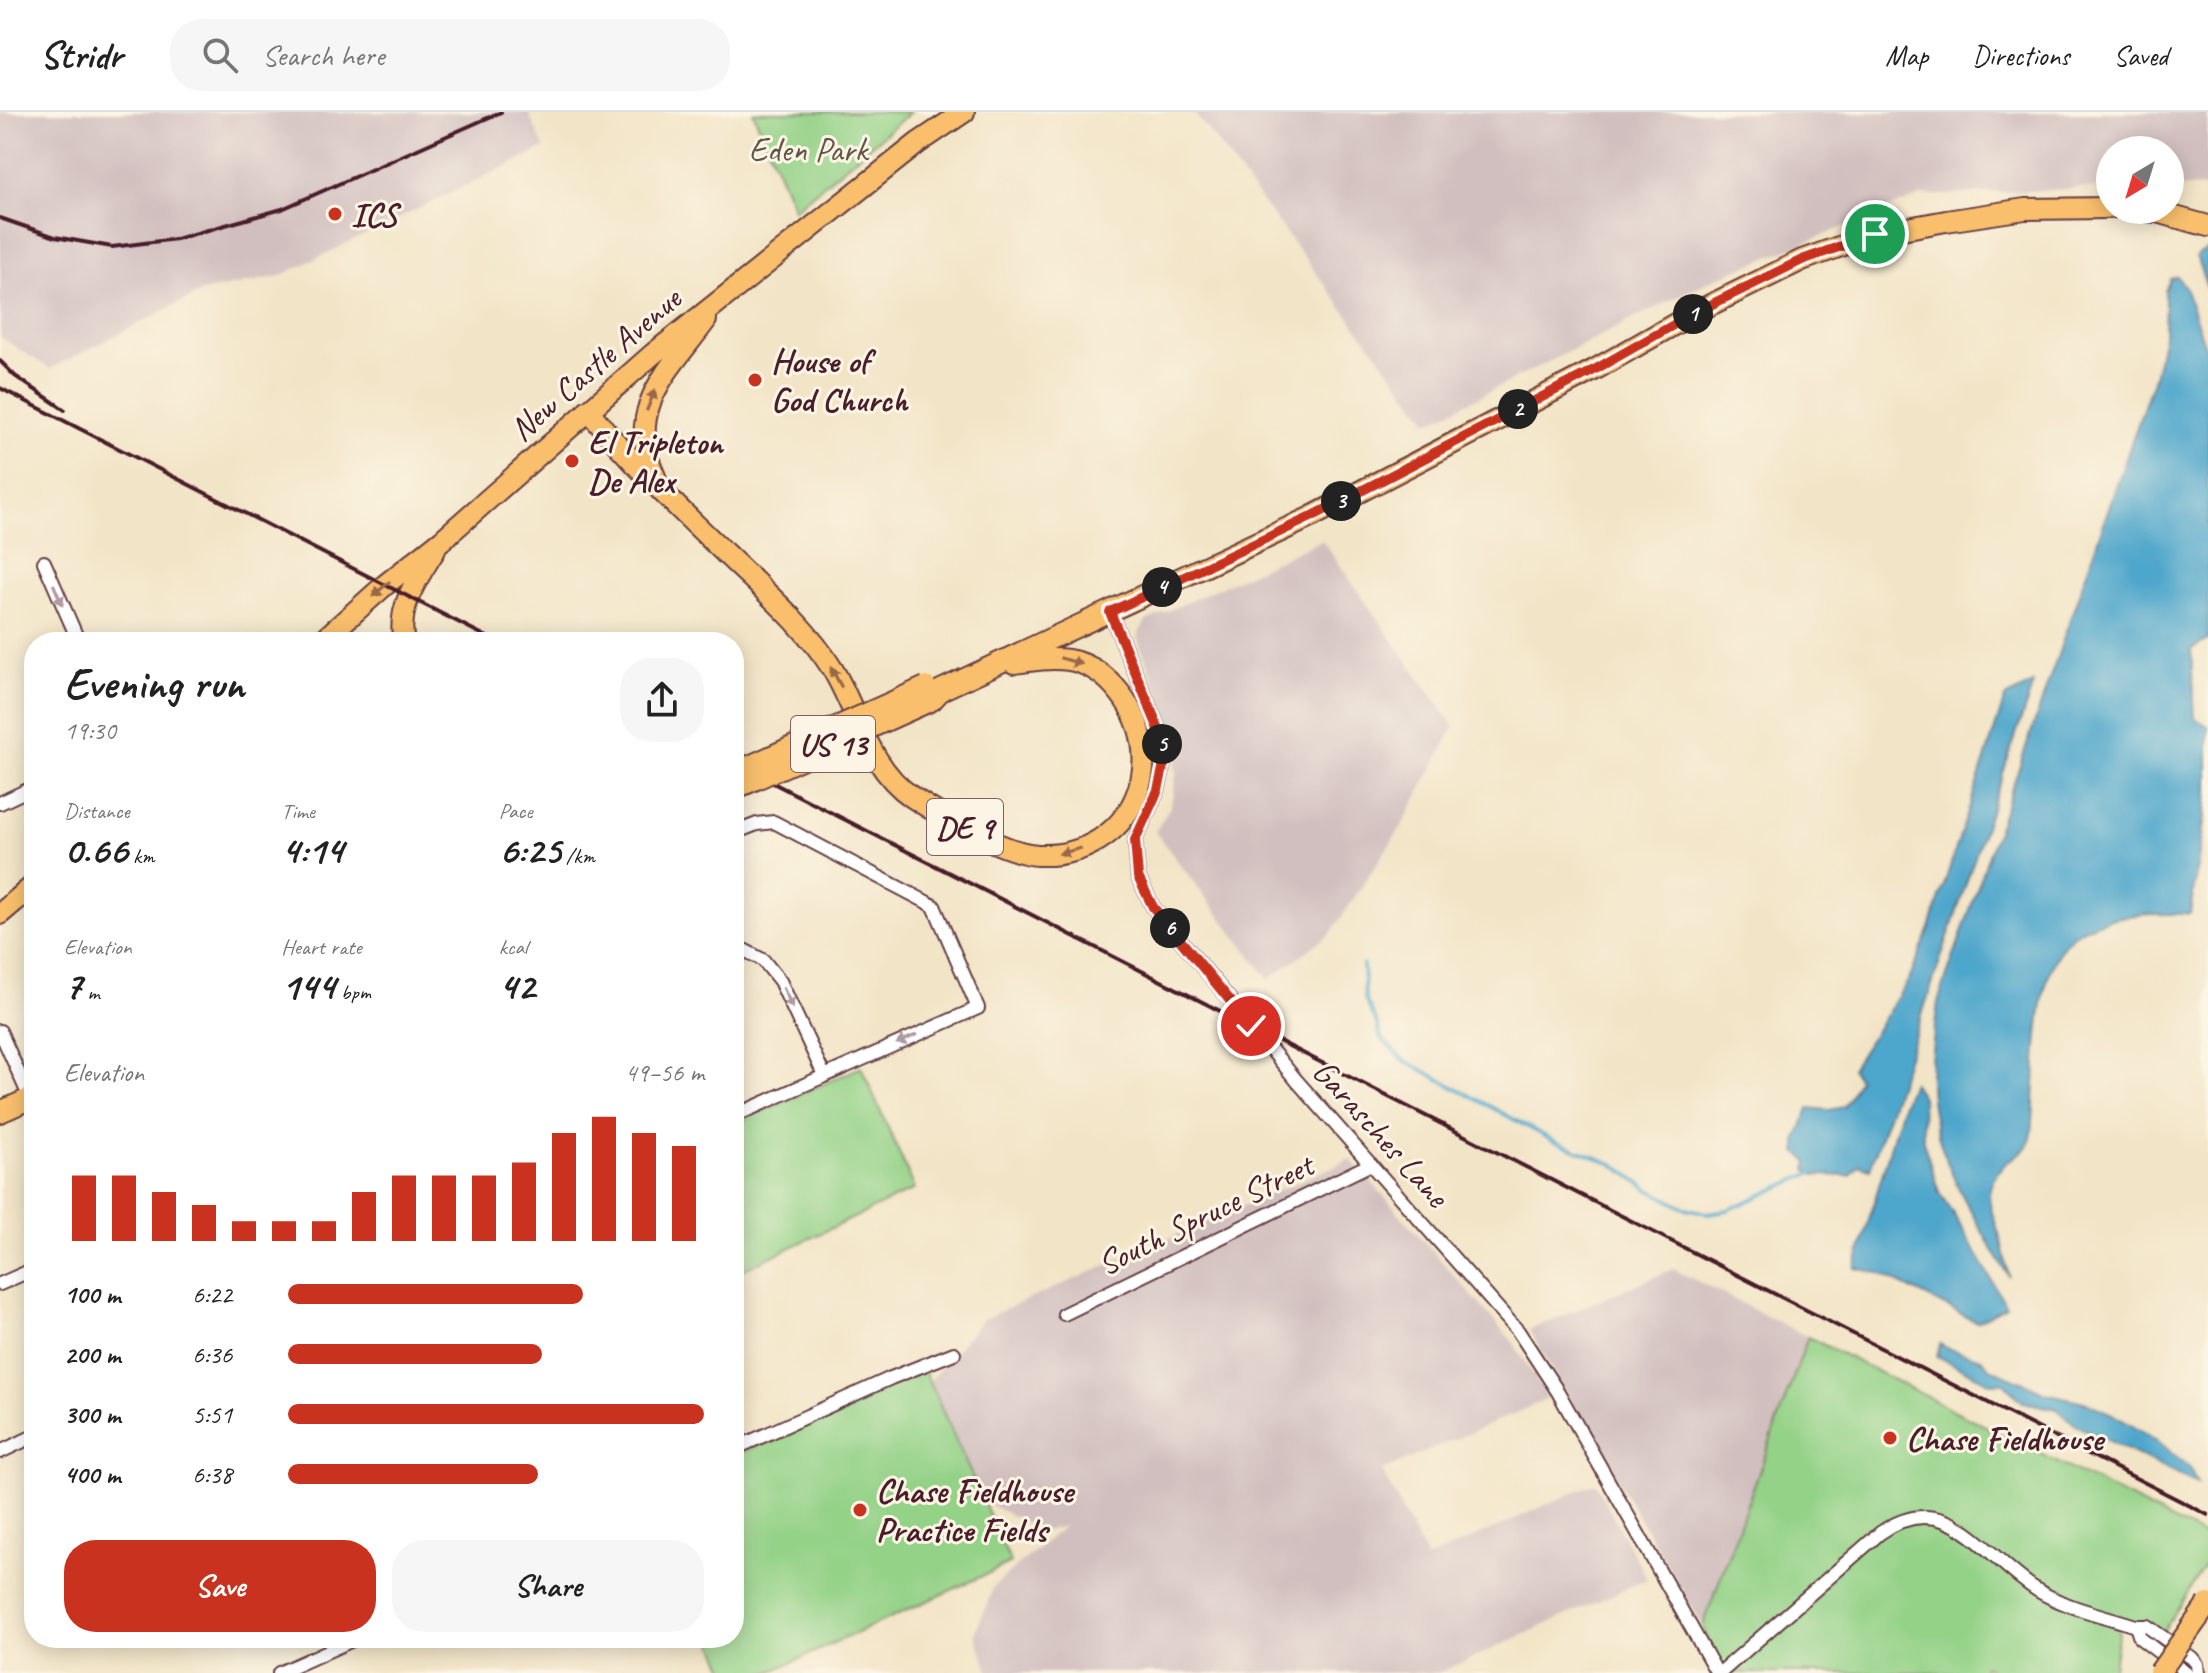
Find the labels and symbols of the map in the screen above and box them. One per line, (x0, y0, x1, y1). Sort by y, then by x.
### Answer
park label: Eden Park (749, 128, 870, 171)
north arrow (2096, 136, 2184, 224)
place label: ICS (351, 193, 402, 236)
pin (1841, 200, 1909, 268)
marker: ICS (326, 205, 344, 223)
street label: New Castle Avenue (500, 276, 691, 450)
pin: 1 (1673, 294, 1713, 334)
place label: House of God Church (771, 339, 909, 421)
marker: House of God Church (746, 371, 764, 389)
one-way arrow (645, 388, 658, 412)
pin: 2 (1498, 389, 1538, 429)
place label: El Tripleton De Alex (588, 420, 725, 502)
marker: El Tripleton De Alex (563, 452, 581, 470)
pin: 3 (1321, 481, 1361, 521)
pin: 4 (1142, 567, 1182, 607)
one-way arrow (371, 580, 391, 597)
one-way arrow (52, 583, 65, 607)
one-way arrow (1059, 655, 1084, 667)
one-way arrow (829, 666, 843, 689)
road number: US 13 (791, 716, 875, 772)
pin: 5 (1142, 724, 1182, 764)
road number: DE 9 (927, 799, 1003, 855)
one-way arrow (1058, 845, 1083, 857)
pin: 6 (1150, 908, 1190, 948)
one-way arrow (781, 986, 795, 1010)
pin (1217, 992, 1285, 1060)
one-way arrow (895, 1033, 918, 1046)
street label: Garasches Lane (1303, 1050, 1460, 1217)
street label: South Spruce Street (1090, 1142, 1323, 1285)
place label: Chase Fieldhouse (1906, 1417, 2106, 1460)
marker: Chase Fieldhouse (1881, 1429, 1899, 1447)
place label: Chase Fieldhouse Practice Fields (876, 1469, 1076, 1551)
marker: Chase Fieldhouse Practice Fields (851, 1501, 869, 1519)

